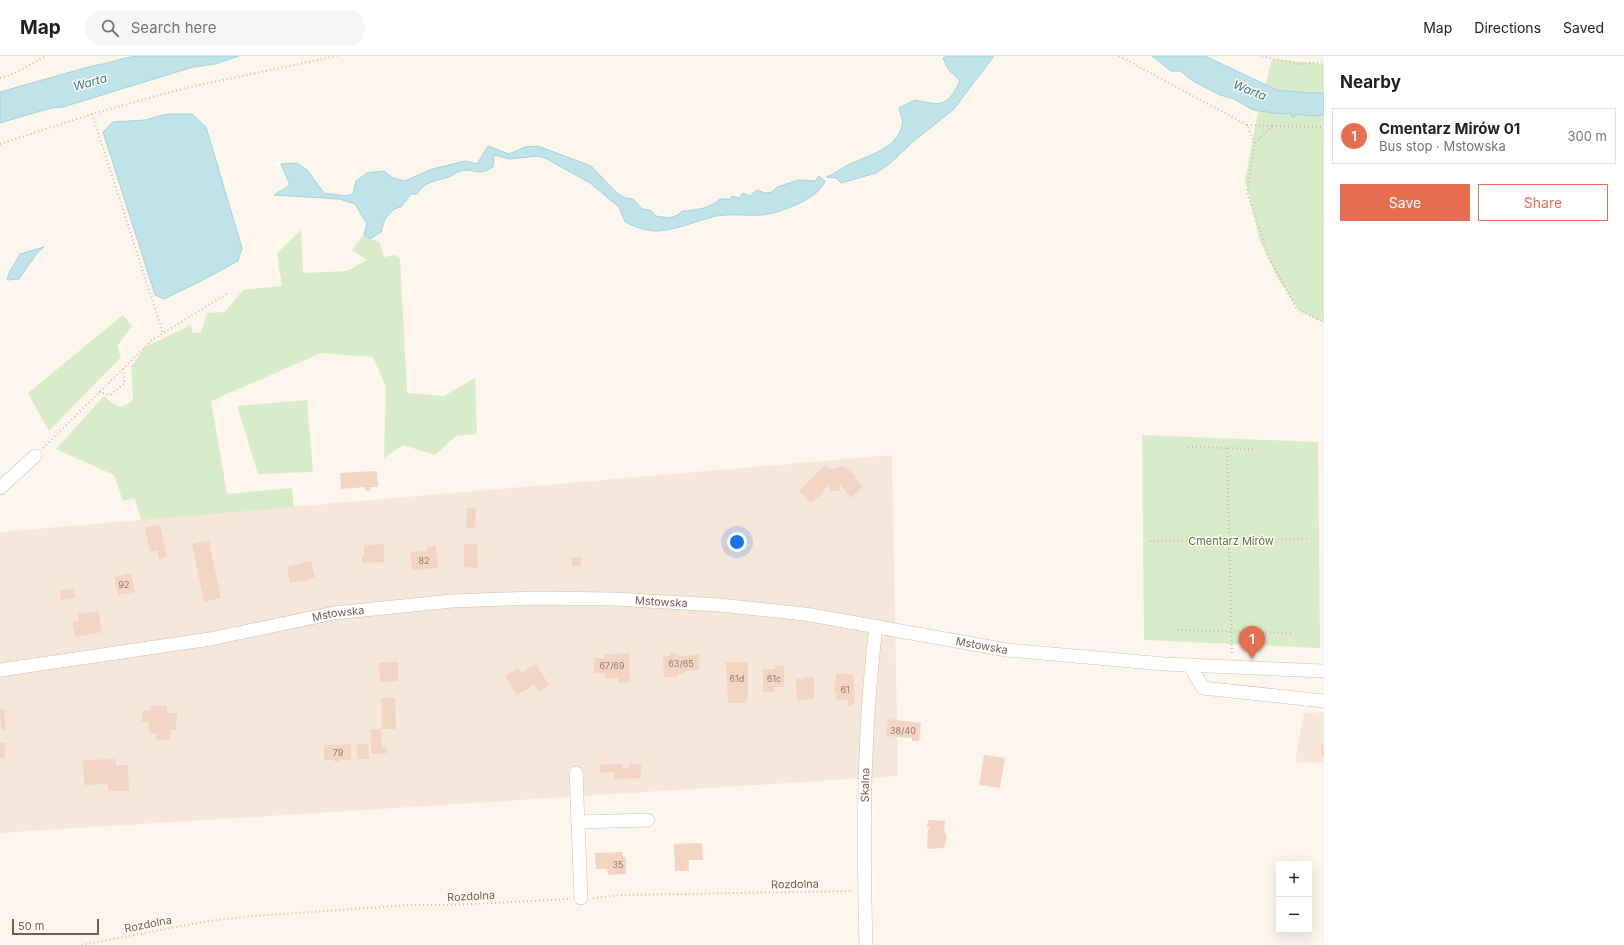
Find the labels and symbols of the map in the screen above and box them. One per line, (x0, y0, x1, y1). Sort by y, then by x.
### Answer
water label: Warta (71, 70, 109, 94)
water label: Warta (1231, 77, 1269, 103)
your location (727, 532, 747, 552)
park label: Cmentarz Mirów (1188, 534, 1274, 548)
house number: 82 (418, 555, 430, 566)
house number: 92 (118, 579, 130, 590)
street label: Mstowska (635, 593, 688, 610)
street label: Mstowska (311, 603, 365, 624)
pin: 1 (1239, 626, 1265, 659)
street label: Mstowska (955, 634, 1009, 657)
house number: 63/65 (668, 658, 694, 669)
house number: 67/69 (599, 660, 625, 671)
house number: 61d (730, 673, 744, 684)
house number: 61c (767, 673, 781, 684)
house number: 61 (840, 684, 850, 695)
house number: 38/40 (890, 725, 916, 736)
house number: 79 (333, 747, 344, 758)
street label: Skalna (858, 767, 872, 802)
house number: 35 (612, 859, 624, 870)
street label: Rozdolna (771, 877, 819, 891)
street label: Rozdolna (447, 888, 495, 904)
street label: Rozdolna (123, 913, 173, 935)
scale bar (12, 917, 99, 936)

